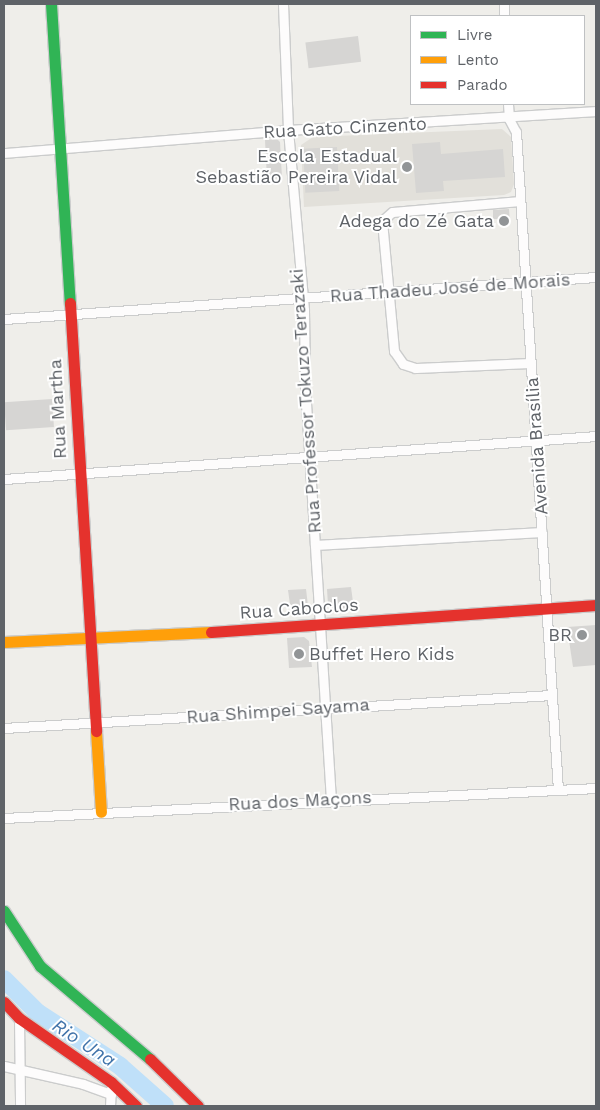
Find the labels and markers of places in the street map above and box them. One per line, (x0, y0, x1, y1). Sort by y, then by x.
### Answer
place label: Escola Estadual Sebastião Pereira Vidal (194, 146, 397, 188)
marker: Escola Estadual Sebastião Pereira Vidal (401, 161, 413, 173)
place label: Adega do Zé Gata (338, 210, 494, 232)
marker: Adega do Zé Gata (498, 215, 510, 227)
place label: BR (548, 624, 572, 646)
marker: BR (576, 629, 588, 641)
place label: Buffet Hero Kids (309, 643, 454, 665)
marker: Buffet Hero Kids (293, 648, 305, 660)

